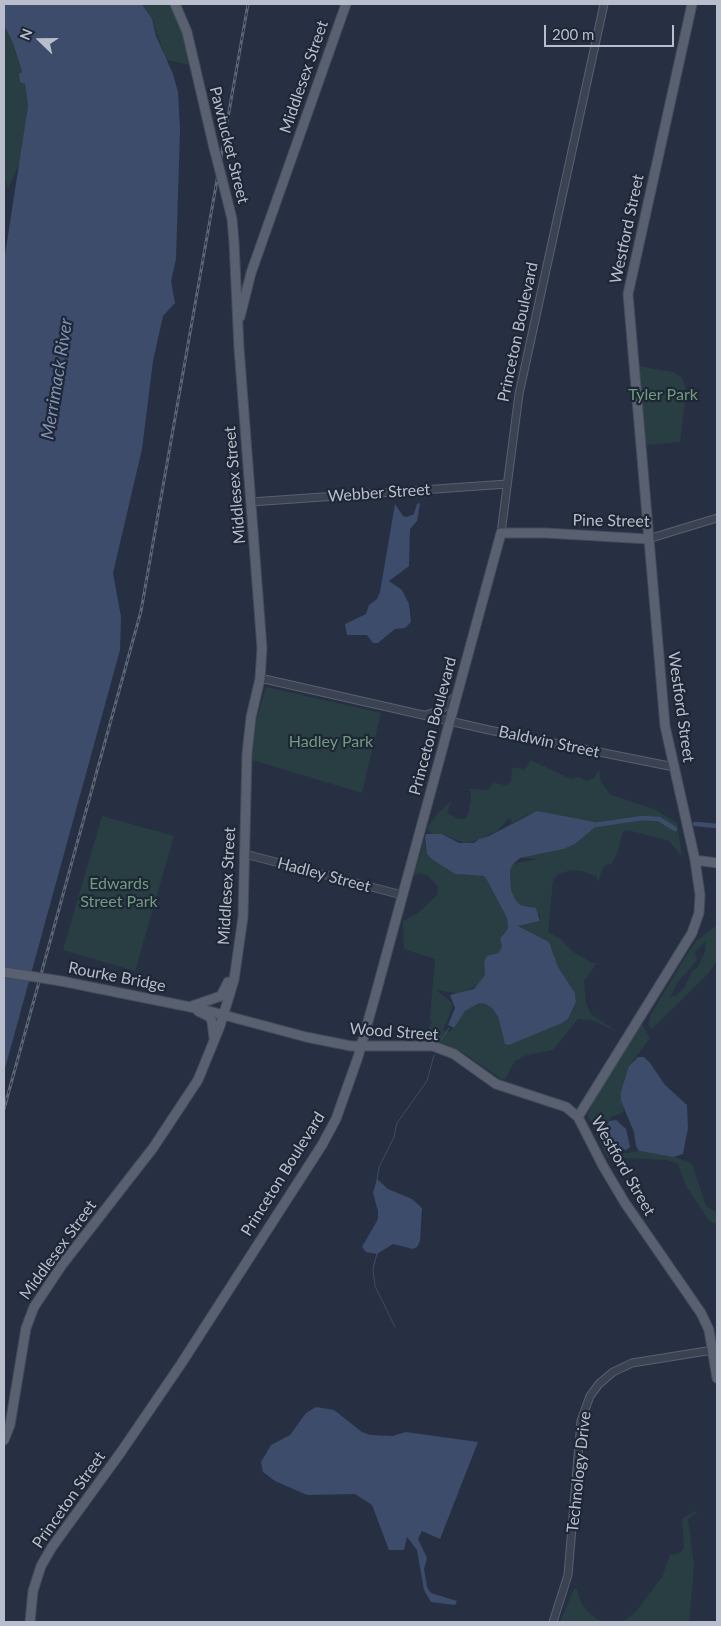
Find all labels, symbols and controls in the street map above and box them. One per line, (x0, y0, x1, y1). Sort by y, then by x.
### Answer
north arrow (15, 15, 65, 65)
scale bar (546, 15, 676, 47)
street label: Middlesex Street (276, 18, 332, 136)
text: 200 m (552, 25, 594, 43)
text: N (16, 26, 36, 42)
street label: Pawtucket Street (205, 84, 253, 206)
street label: Westford Street (606, 172, 648, 286)
street label: Princeton Boulevard (494, 260, 542, 404)
water label: Merrimack River (37, 317, 77, 441)
park label: Tyler Park (628, 385, 698, 405)
street label: Middlesex Street (220, 425, 250, 545)
street label: Webber Street (327, 480, 431, 506)
street label: Pine Street (572, 511, 650, 531)
street label: Westford Street (664, 650, 698, 764)
street label: Princeton Boulevard (405, 655, 461, 797)
street label: Baldwin Street (497, 722, 601, 762)
park label: Hadley Park (289, 732, 373, 752)
street label: Middlesex Street (214, 826, 240, 946)
street label: Hadley Street (275, 853, 373, 897)
park label: Edwards Street Park (80, 874, 158, 912)
street label: Rourke Bridge (67, 958, 167, 996)
street label: Wood Street (349, 1019, 439, 1045)
street label: Princeton Boulevard (237, 1108, 329, 1240)
street label: Westford Street (587, 1113, 659, 1219)
street label: Middlesex Street (16, 1197, 100, 1303)
street label: Technology Drive (563, 1410, 595, 1534)
street label: Princeton Street (28, 1448, 110, 1552)

